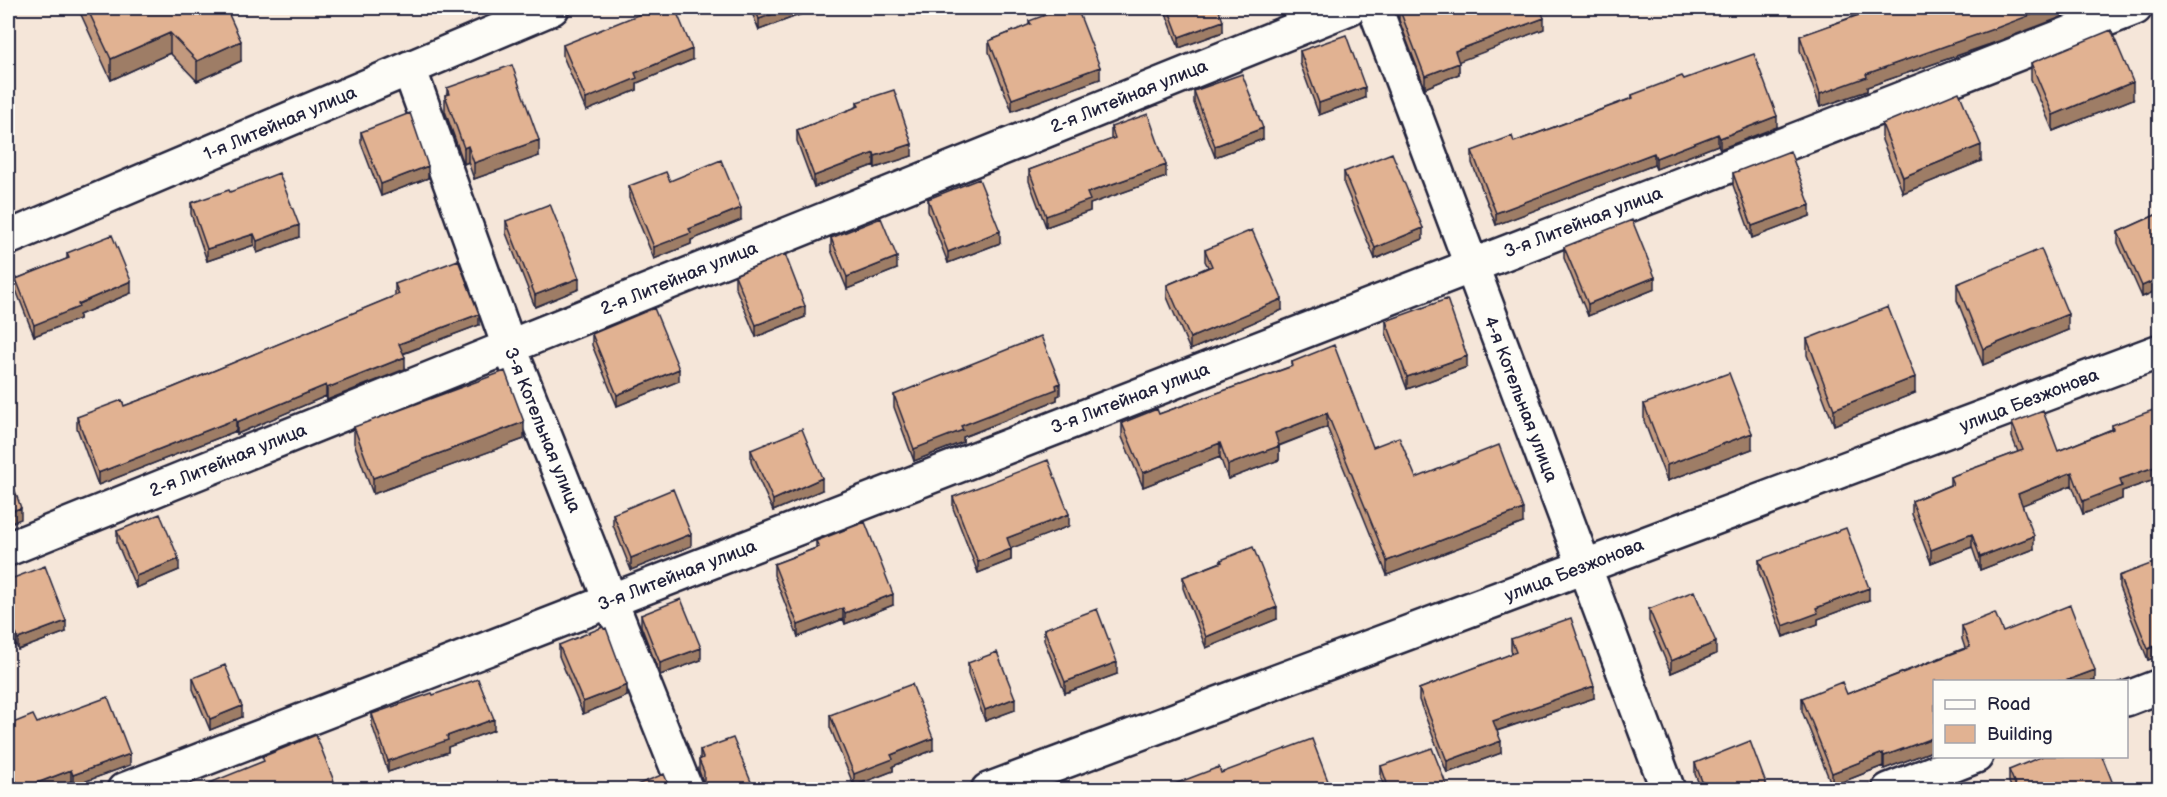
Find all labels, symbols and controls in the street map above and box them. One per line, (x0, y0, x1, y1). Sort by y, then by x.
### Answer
street label: 2-я Литейная улица (1048, 55, 1211, 138)
street label: 1-я Литейная улица (201, 82, 360, 165)
street label: 3-я Литейная улица (1501, 182, 1666, 262)
street label: 2-я Литейная улица (598, 237, 761, 320)
street label: 4-я Котельная улица (1479, 313, 1562, 485)
street label: 3-я Котельная улица (500, 345, 585, 516)
street label: 3-я Литейная улица (1048, 358, 1213, 438)
street label: улица Безжонова (1957, 364, 2102, 437)
street label: 2-я Литейная улица (147, 419, 310, 502)
street label: улица Безжонова (1502, 534, 1647, 607)
street label: 3-я Литейная улица (595, 535, 760, 615)
legend (1933, 680, 2128, 758)
text: Road (1987, 694, 2031, 715)
text: Building (1987, 724, 2053, 745)

